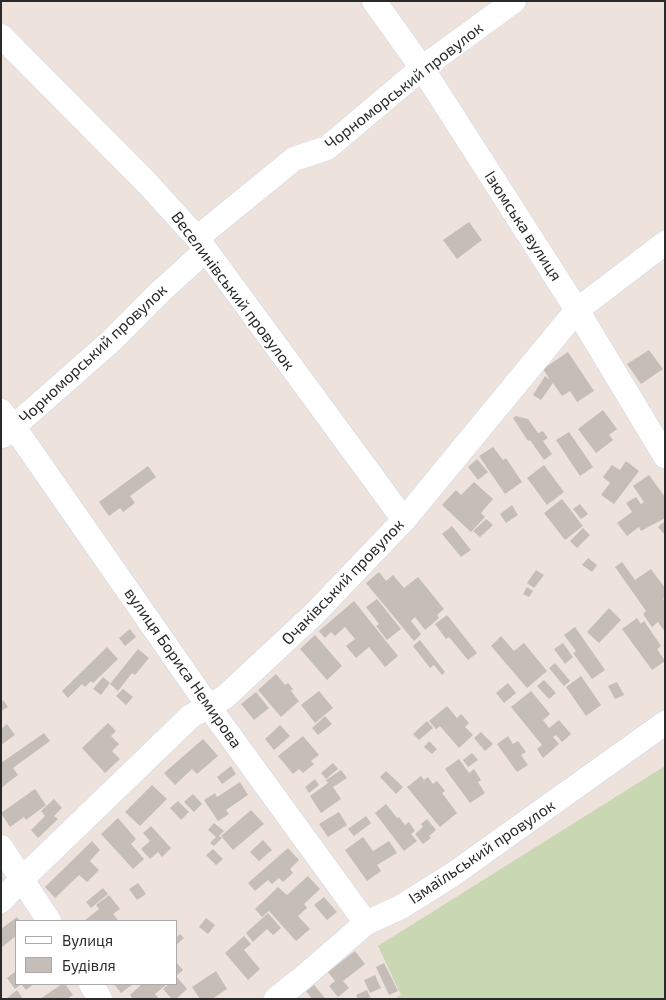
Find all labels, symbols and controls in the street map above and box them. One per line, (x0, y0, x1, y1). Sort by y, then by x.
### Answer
street label: Чорноморський провулок (321, 18, 487, 154)
street label: Ізюмська вулиця (480, 167, 566, 285)
street label: Веселинівський провулок (167, 208, 299, 374)
street label: Чорноморський провулок (15, 280, 171, 428)
street label: Очаківський провулок (278, 515, 408, 649)
street label: вулиця Бориса Немирова (120, 584, 246, 752)
street label: Ізмаїльський провулок (405, 796, 559, 908)
legend (15, 920, 178, 985)
text: Вулиця (62, 931, 113, 949)
text: Будівля (62, 956, 116, 974)

